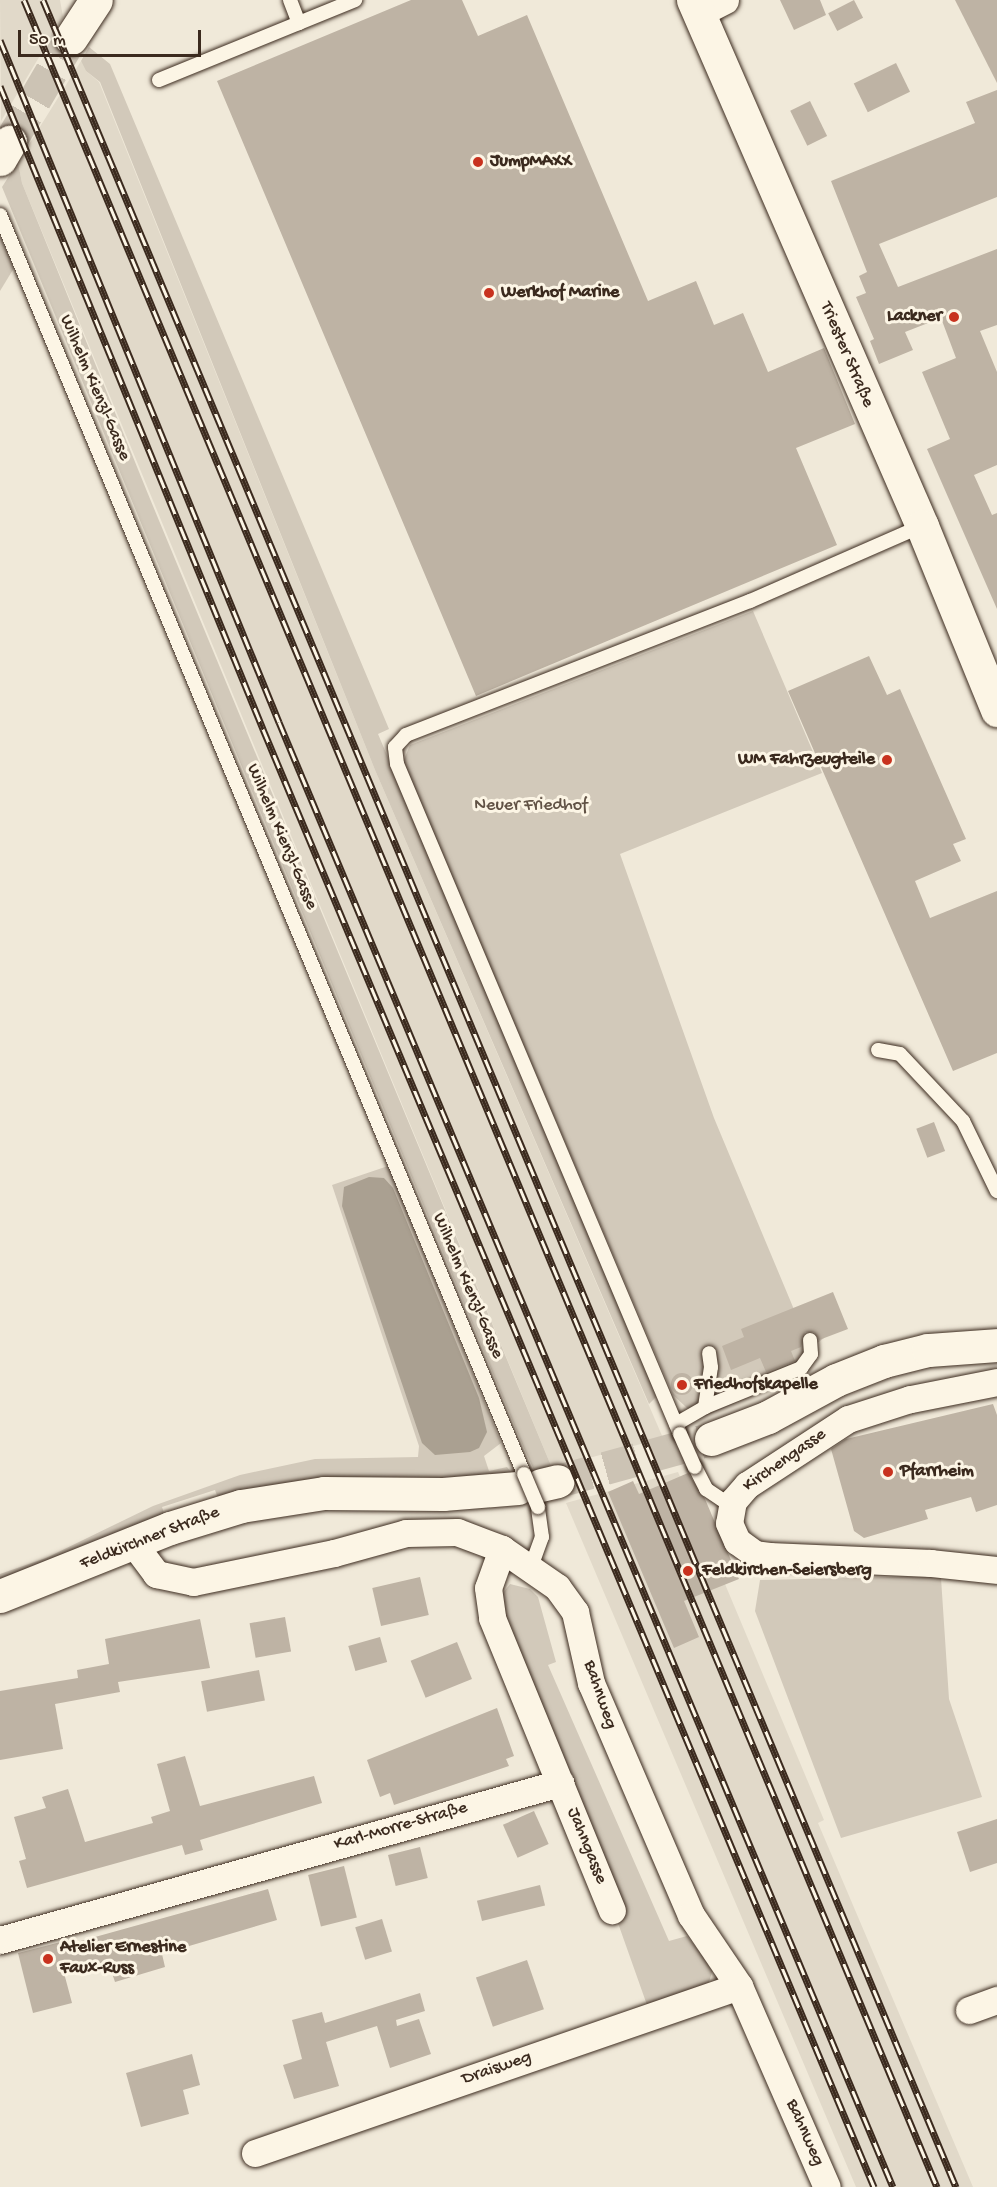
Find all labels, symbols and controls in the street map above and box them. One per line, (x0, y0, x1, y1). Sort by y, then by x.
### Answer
scale bar (21, 18, 204, 56)
text: 50 m (29, 30, 66, 51)
place label: JumpMAXX (490, 151, 572, 173)
marker: JumpMAXX (471, 155, 485, 169)
place label: Werkhof Marine (501, 282, 619, 304)
marker: Werkhof Marine (482, 286, 496, 300)
street label: Triester Straße (814, 299, 878, 411)
place label: Lackner (887, 306, 942, 328)
marker: Lackner (947, 310, 961, 324)
street label: Wilhelm Kienzl-Gasse (54, 312, 134, 464)
place label: WM Fahrzeugteile (738, 749, 875, 771)
marker: WM Fahrzeugteile (880, 753, 894, 767)
street label: Wilhelm Kienzl-Gasse (241, 761, 321, 913)
park label: Neuer Friedhof (474, 795, 588, 817)
street label: Wilhelm Kienzl-Gasse (427, 1210, 507, 1362)
place label: Friedhofskapelle (694, 1374, 818, 1396)
marker: Friedhofskapelle (675, 1378, 689, 1392)
street label: Kirchengasse (739, 1424, 831, 1498)
place label: Pfarrheim (900, 1461, 974, 1483)
marker: Pfarrheim (881, 1465, 895, 1479)
street label: Feldkirchner Straße (77, 1502, 223, 1576)
place label: Feldkirchen-Seiersberg (702, 1560, 872, 1582)
marker: Feldkirchen-Seiersberg (679, 1562, 697, 1580)
street label: Bahnweg (577, 1658, 621, 1732)
street label: Karl-Morre-Straße (332, 1798, 470, 1856)
street label: Jahngasse (561, 1805, 611, 1887)
place label: Atelier Ernestine Faux-Russ (60, 1938, 186, 1980)
marker: Atelier Ernestine Faux-Russ (41, 1952, 55, 1966)
street label: Draisweg (459, 2047, 535, 2091)
street label: Bahnweg (780, 2096, 828, 2170)

